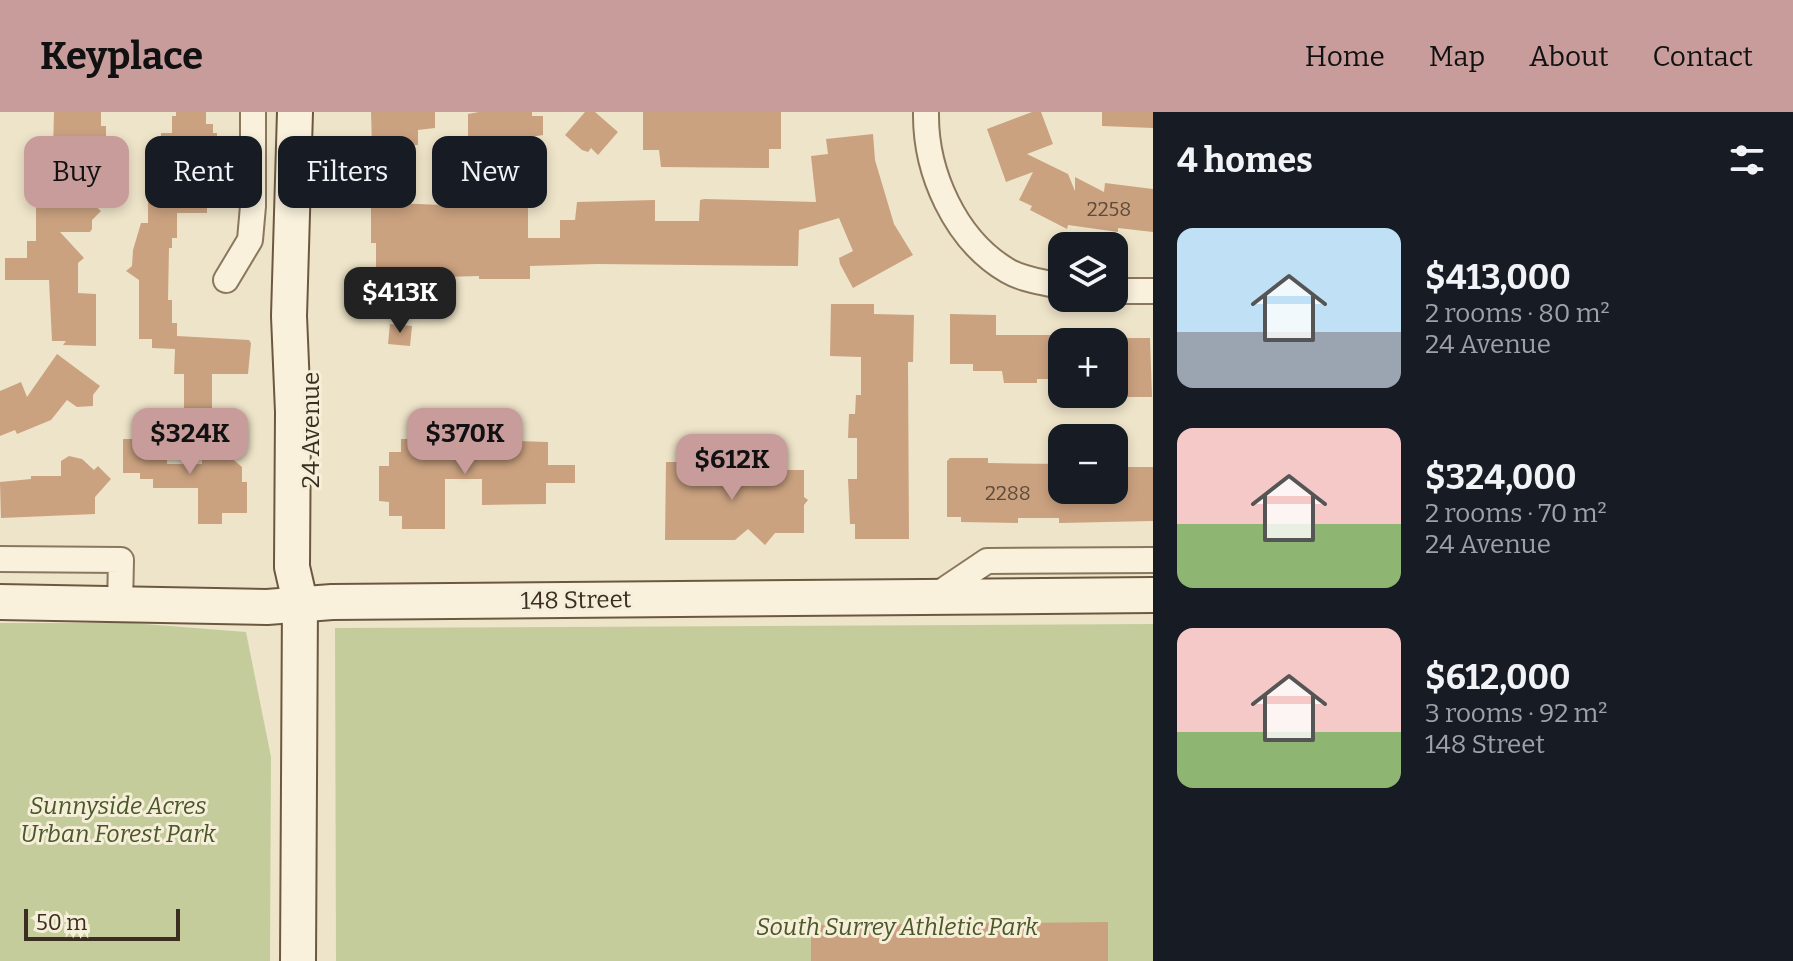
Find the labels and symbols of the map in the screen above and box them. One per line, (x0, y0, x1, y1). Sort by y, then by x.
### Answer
house number: 2258 (1087, 197, 1131, 221)
pin: $413K (344, 267, 456, 335)
street label: 24 Avenue (297, 372, 325, 488)
pin: $324K (134, 408, 246, 476)
pin: $370K (409, 408, 521, 476)
pin: $612K (676, 434, 788, 502)
house number: 2288 (985, 481, 1031, 505)
street label: 148 Street (520, 585, 632, 615)
park label: Sunnyside Acres Urban Forest Park (20, 792, 217, 848)
scale bar (24, 905, 180, 941)
park label: South Surrey Athletic Park (756, 913, 1039, 941)

